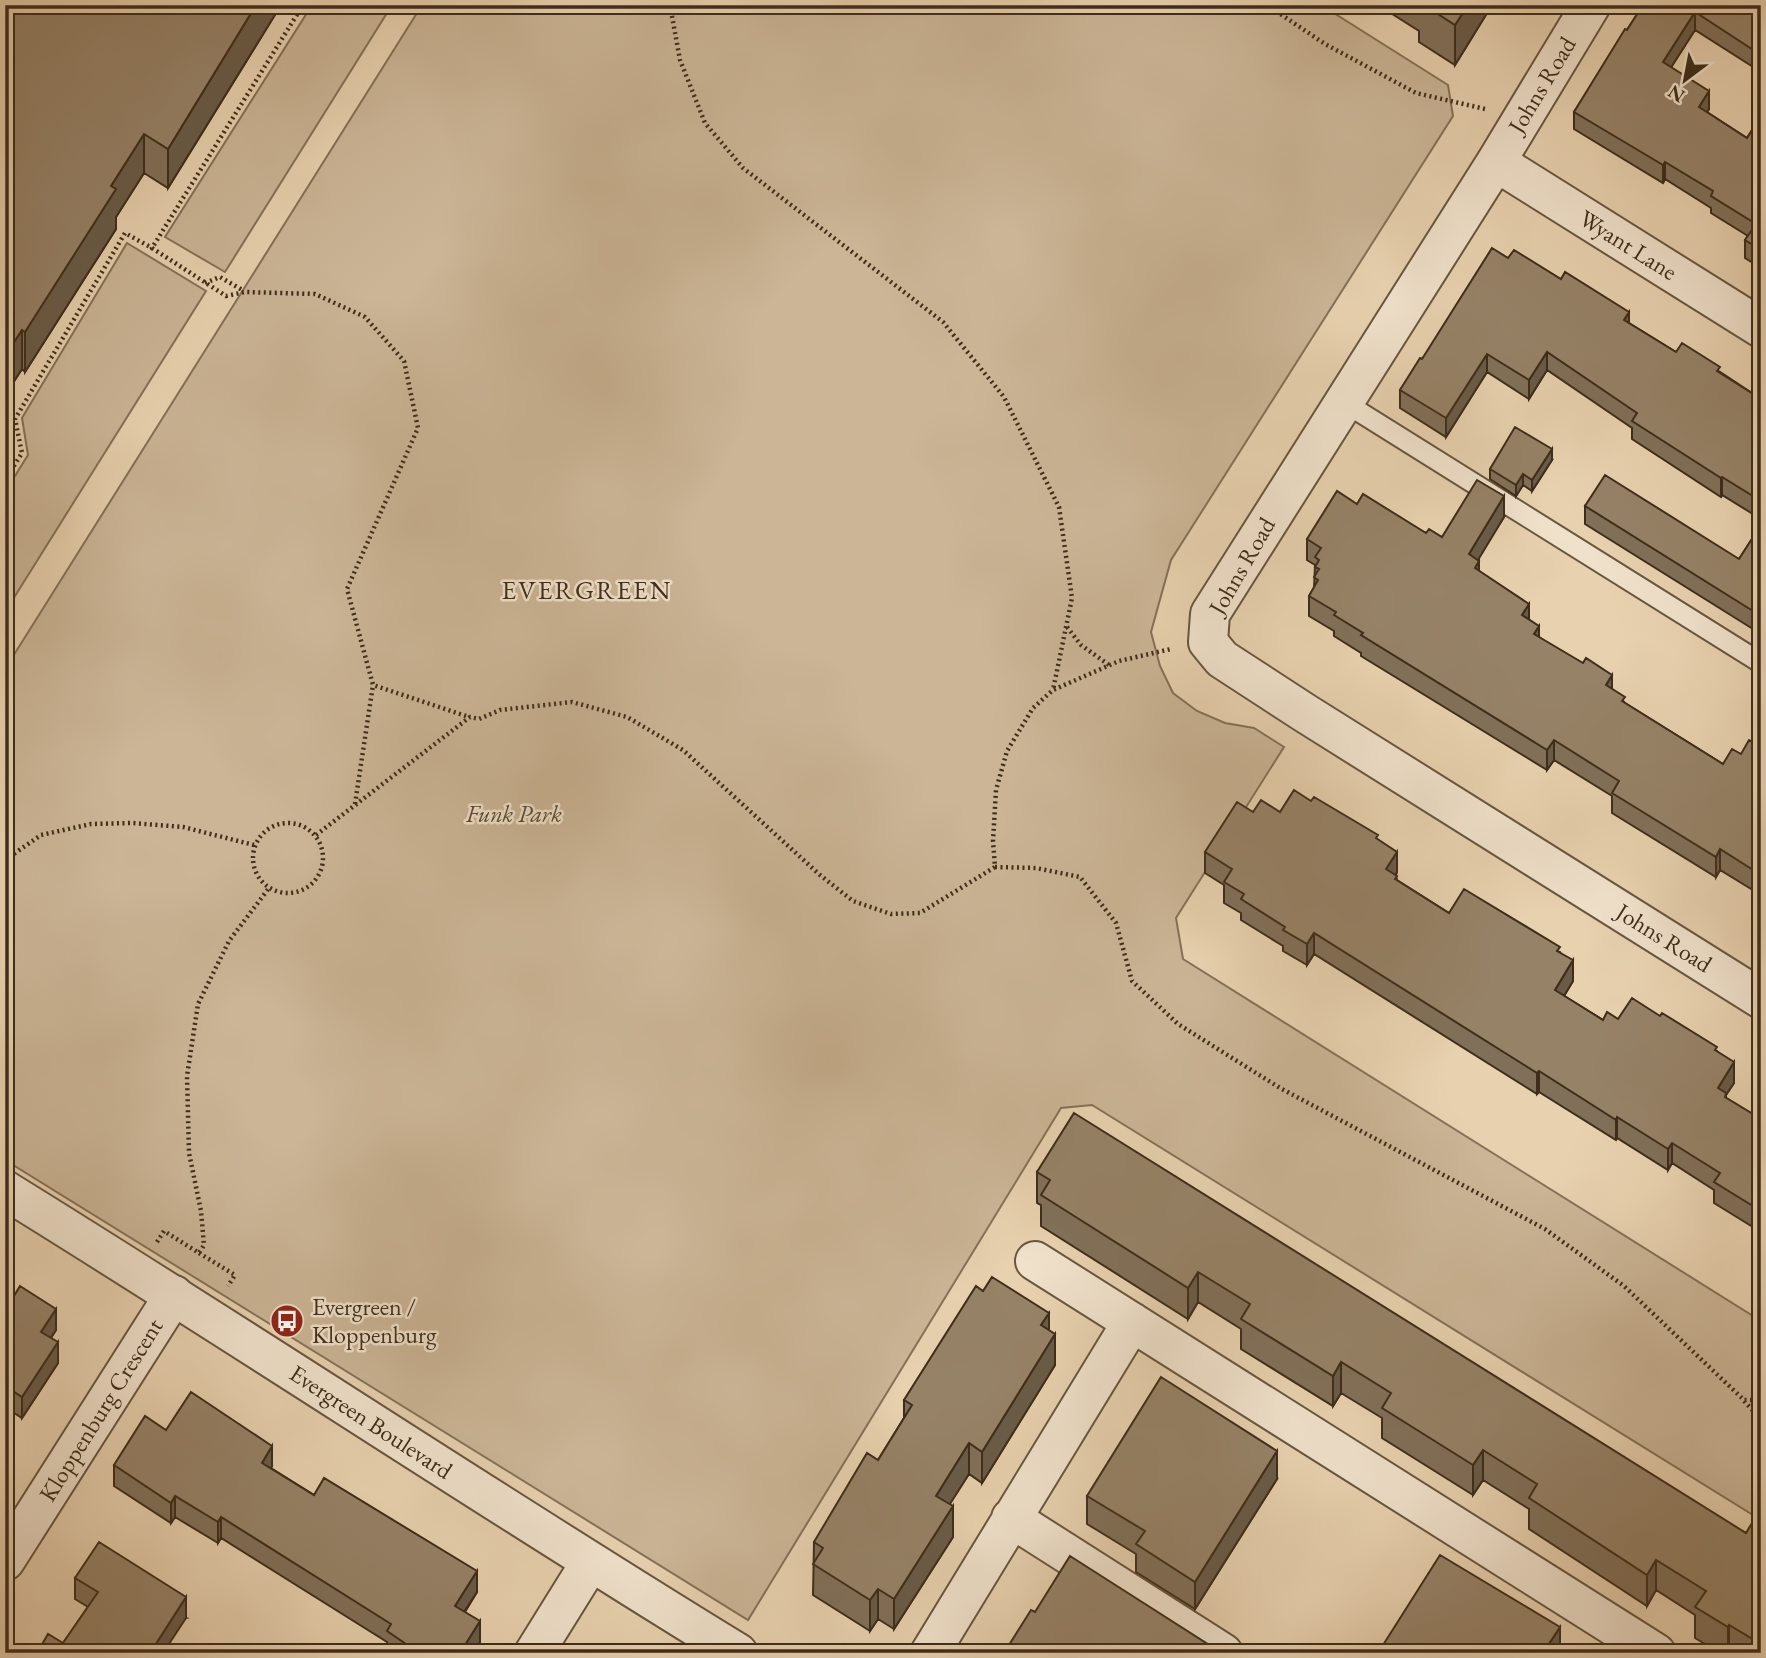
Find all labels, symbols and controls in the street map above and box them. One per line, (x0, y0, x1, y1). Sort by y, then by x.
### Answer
street label: Johns Road (1500, 30, 1583, 141)
north arrow (1650, 46, 1720, 116)
text: N (1663, 79, 1689, 109)
street label: Wyant Lane (1573, 202, 1683, 287)
street label: Johns Road (1200, 511, 1282, 622)
district label: EVERGREEN (502, 573, 672, 607)
park label: Funk Park (465, 798, 562, 829)
street label: Johns Road (1609, 895, 1719, 980)
place label: Evergreen / Kloppenburg (312, 1291, 437, 1350)
bus stop icon: Evergreen / Kloppenburg (268, 1302, 306, 1340)
street label: Kloppenburg Crescent (32, 1312, 170, 1507)
street label: Evergreen Boulevard (284, 1357, 459, 1486)

